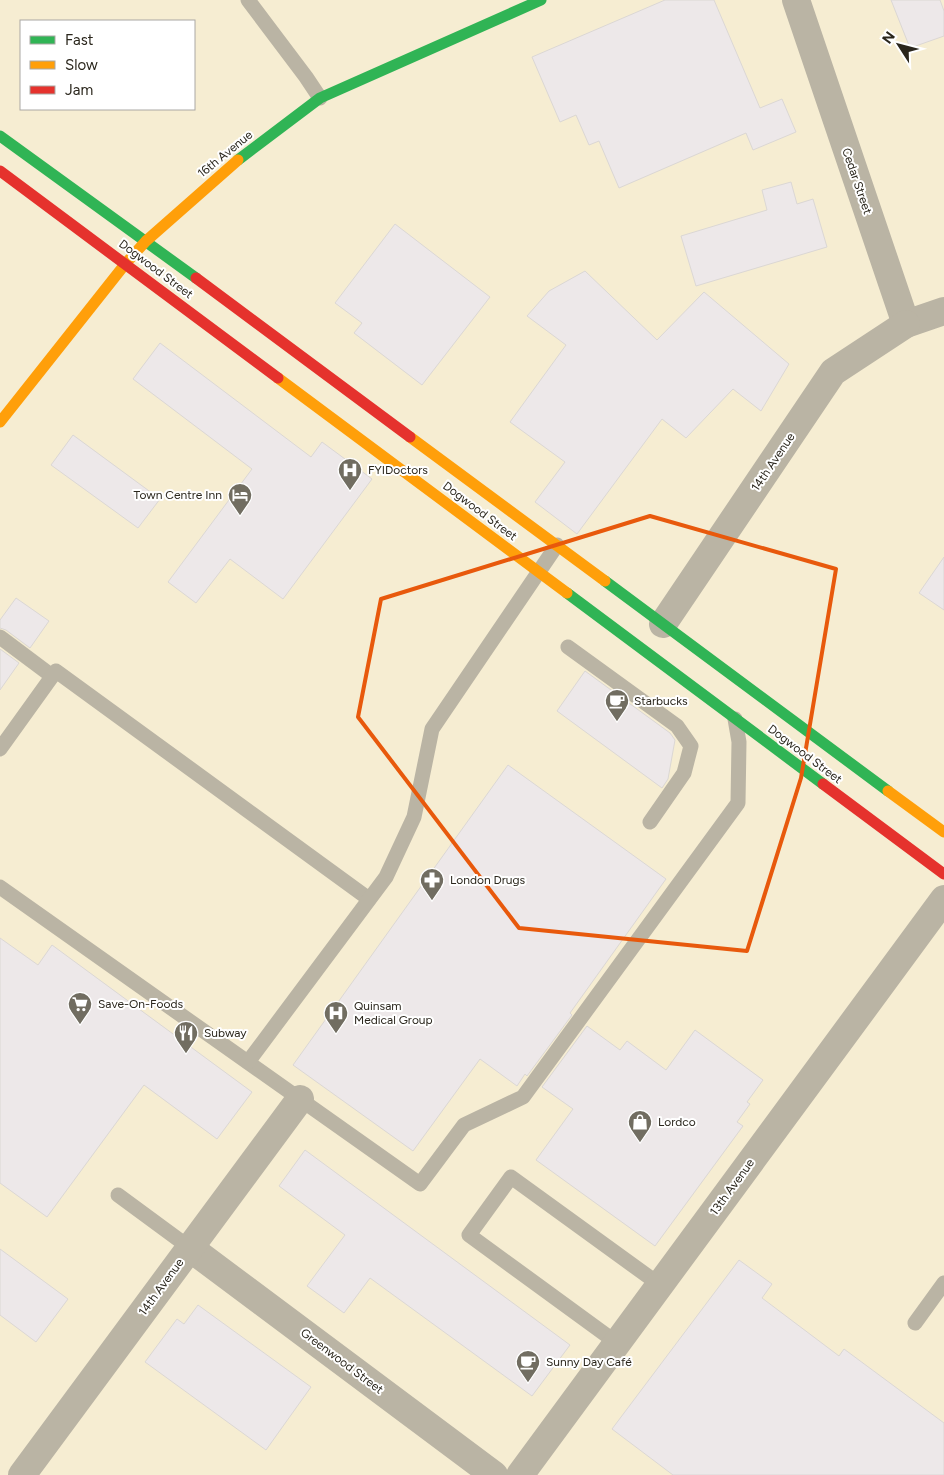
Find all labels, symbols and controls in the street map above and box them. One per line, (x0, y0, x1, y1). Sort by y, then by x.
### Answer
legend (20, 20, 195, 110)
north arrow (874, 20, 924, 70)
text: N (879, 28, 899, 47)
text: Fast (65, 31, 94, 49)
text: Slow (65, 56, 98, 74)
text: Jam (65, 81, 93, 99)
street label: 16th Avenue (195, 127, 256, 180)
street label: Cedar Street (839, 146, 875, 216)
street label: Dogwood Street (116, 237, 196, 302)
street label: 14th Avenue (748, 430, 798, 494)
hospital icon: FYIDoctors (337, 457, 363, 491)
place label: FYIDoctors (368, 463, 428, 477)
street label: Dogwood Street (440, 479, 520, 544)
hotel icon: Town Centre Inn (227, 482, 253, 516)
place label: Town Centre Inn (134, 488, 222, 502)
cafe icon: Starbucks (604, 688, 630, 722)
place label: Starbucks (634, 694, 688, 708)
street label: Dogwood Street (765, 722, 845, 787)
pharmacy icon: London Drugs (419, 867, 445, 901)
place label: London Drugs (450, 873, 526, 887)
supermarket icon: Save-On-Foods (67, 991, 93, 1025)
place label: Save-On-Foods (98, 997, 183, 1011)
place label: Quinsam Medical Group (354, 999, 433, 1027)
hospital icon: Quinsam Medical Group (323, 1000, 349, 1034)
restaurant icon: Subway (173, 1020, 199, 1054)
place label: Subway (204, 1026, 247, 1040)
shop icon: Lordco (627, 1109, 653, 1143)
place label: Lordco (658, 1115, 696, 1129)
street label: 13th Avenue (707, 1156, 757, 1218)
street label: 14th Avenue (136, 1255, 187, 1318)
street label: Greenwood Street (298, 1325, 386, 1397)
cafe icon: Sunny Day Café (515, 1349, 541, 1383)
place label: Sunny Day Café (546, 1355, 632, 1369)

